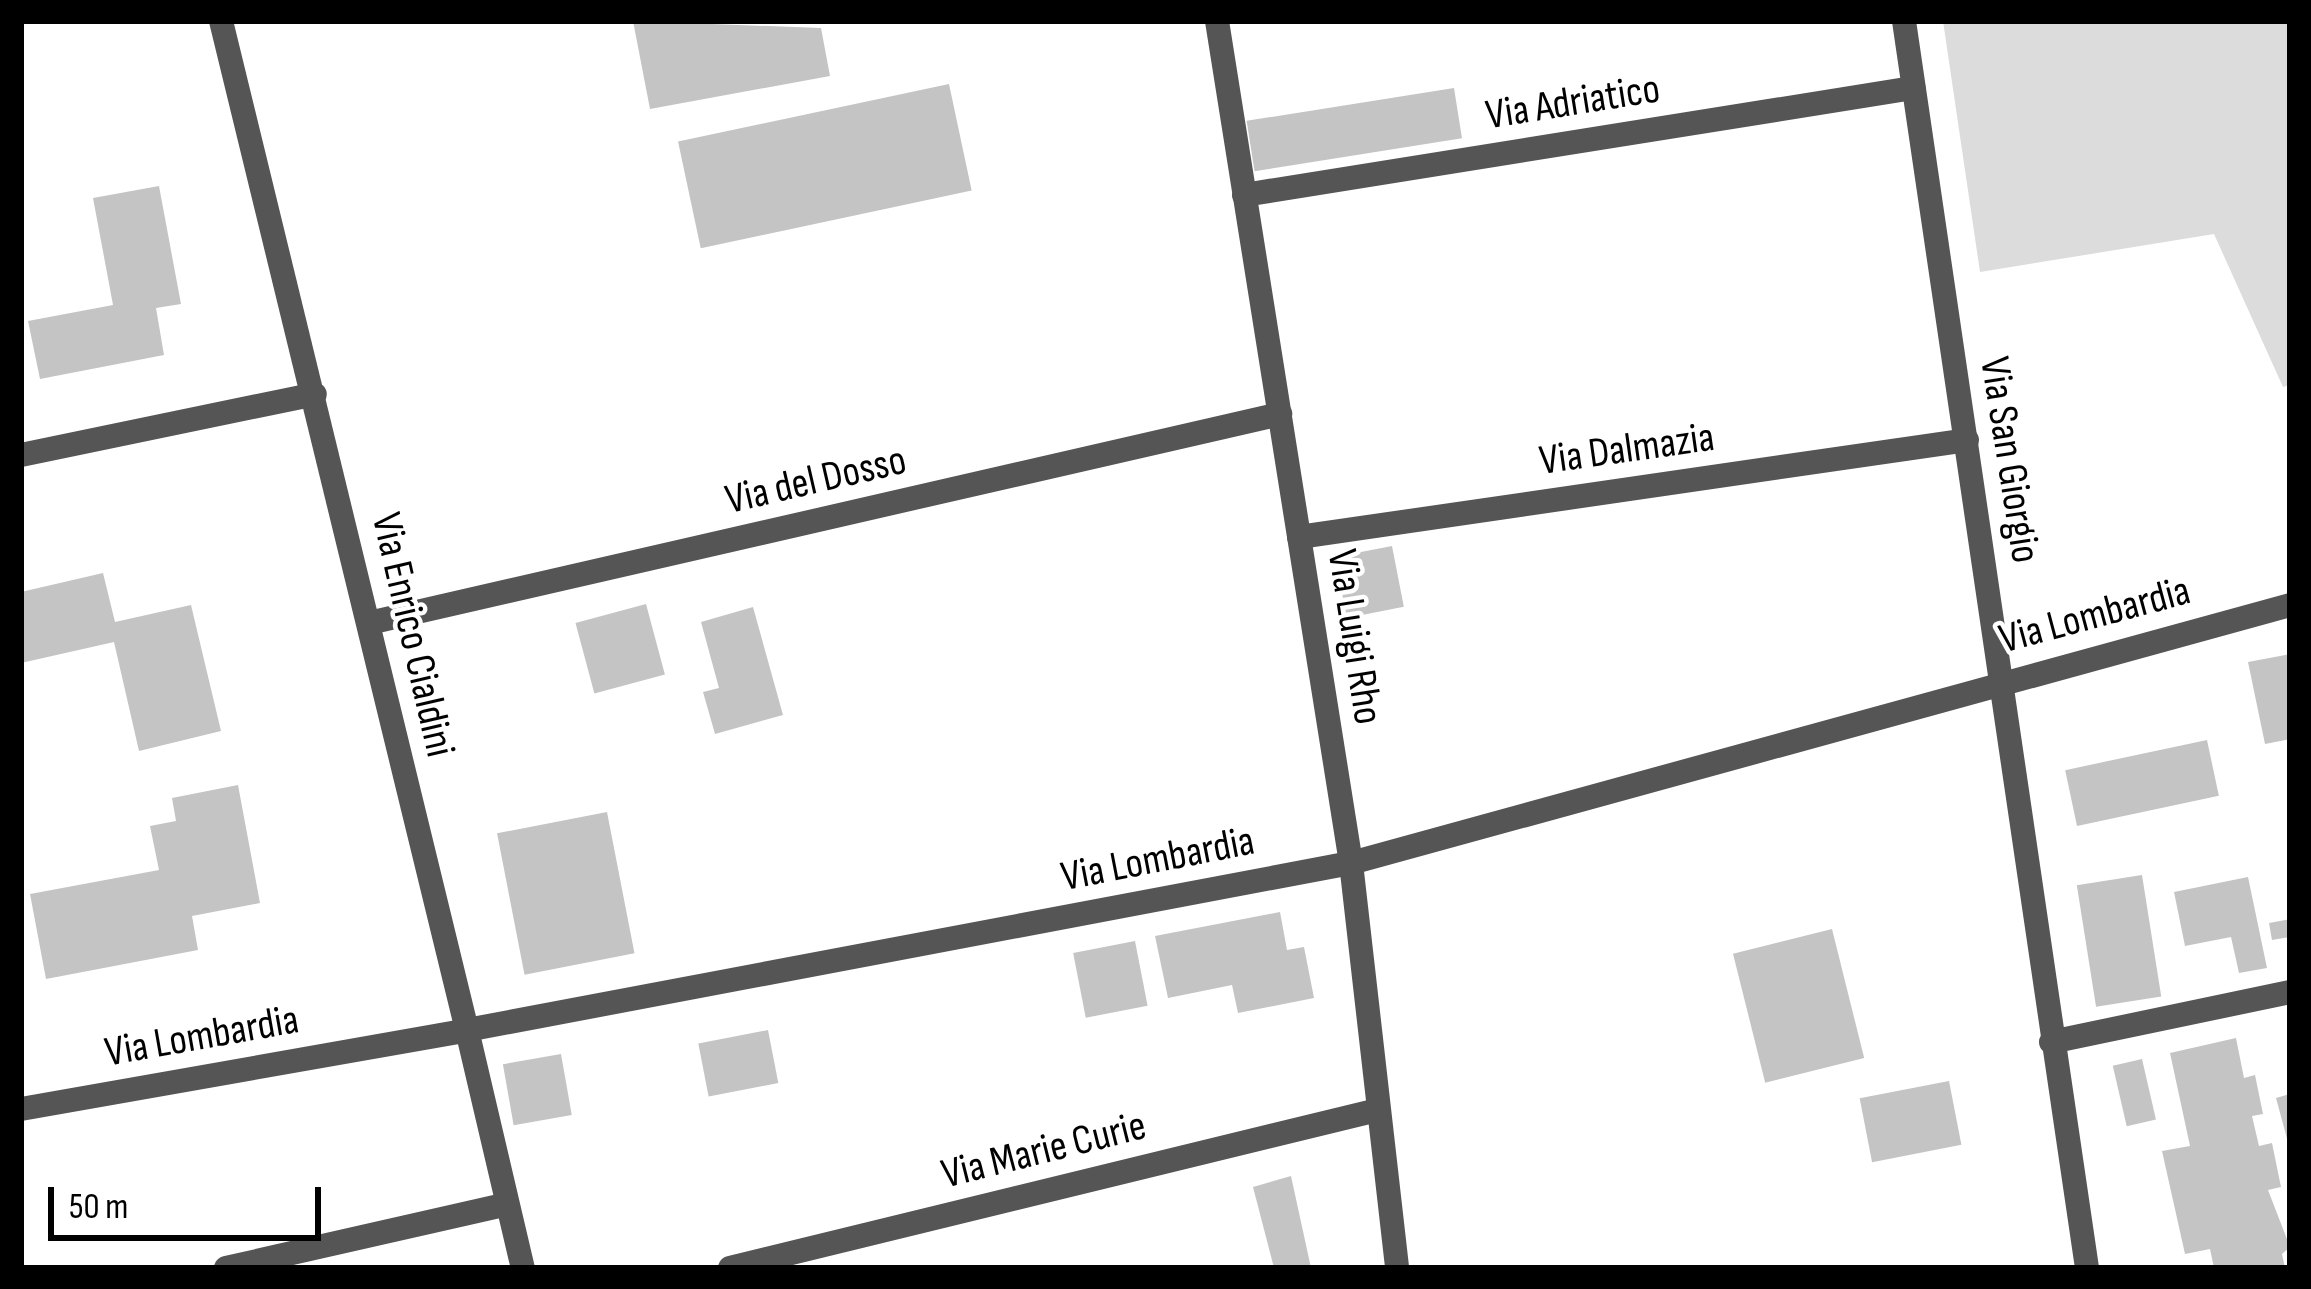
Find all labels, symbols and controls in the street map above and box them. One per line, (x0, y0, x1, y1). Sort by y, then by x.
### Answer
street label: Via Adriatico (1483, 64, 1663, 142)
street label: Via San Giorgio (1968, 354, 2050, 566)
street label: Via Dalmazia (1536, 413, 1718, 487)
street label: Via del Dosso (721, 436, 911, 526)
street label: Via Enrico Cialdini (359, 508, 465, 762)
street label: Via Luigi Rho (1315, 546, 1393, 728)
street label: Via Lombardia (1994, 566, 2196, 666)
street label: Via Lombardia (1057, 817, 1259, 903)
street label: Via Lombardia (101, 995, 303, 1079)
street label: Via Marie Curie (937, 1101, 1151, 1201)
scale bar (54, 1163, 327, 1237)
text: 50 m (69, 1186, 128, 1229)

